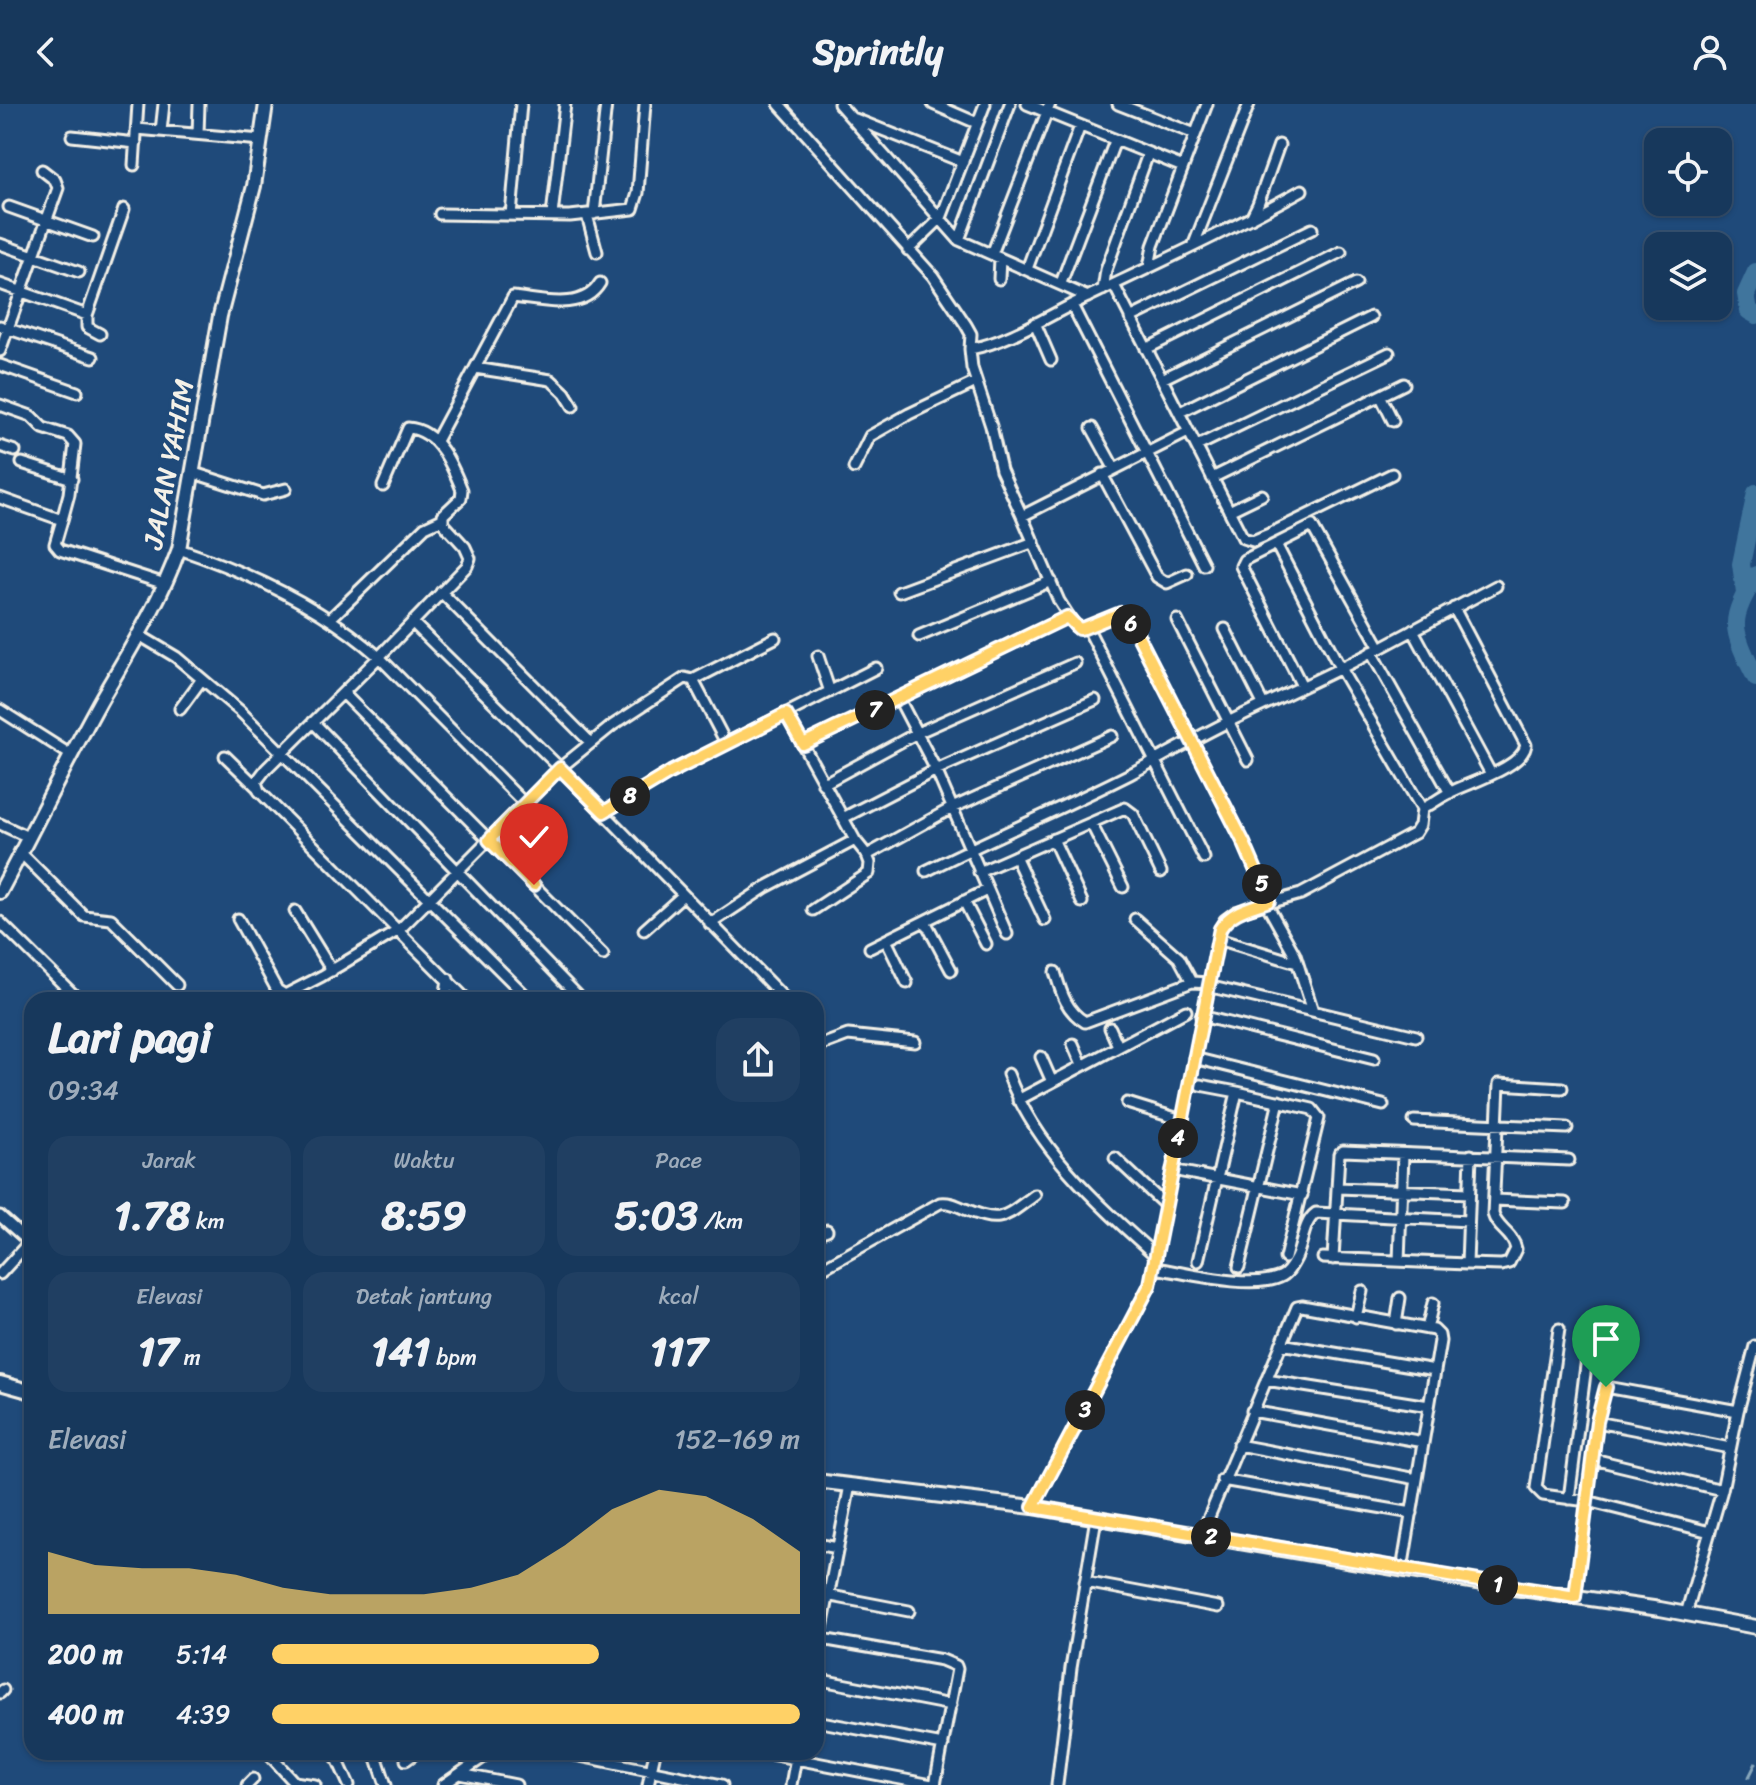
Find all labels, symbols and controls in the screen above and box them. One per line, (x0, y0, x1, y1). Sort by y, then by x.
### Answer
text: Sprintly (813, 20, 943, 84)
icon: back (24, 30, 68, 74)
icon: person (1688, 30, 1732, 74)
map controls (1644, 128, 1732, 320)
button: locate (1644, 128, 1732, 216)
button: layers (1644, 232, 1732, 320)
street label: JALAN YAHIM (128, 375, 209, 554)
pin: 6 (1111, 604, 1151, 644)
text: 6 (1125, 604, 1137, 643)
pin: 7 (855, 690, 895, 730)
text: 7 (869, 690, 881, 729)
pin: 8 (610, 776, 650, 816)
text: 8 (623, 776, 637, 815)
pin (500, 803, 568, 885)
icon: check (512, 815, 556, 859)
pin: 5 (1242, 864, 1282, 904)
text: 5 (1255, 864, 1269, 903)
text: Lari pagi (48, 998, 212, 1076)
button: share (716, 1018, 800, 1102)
text: 09:34 (48, 1067, 119, 1113)
pin: 4 (1158, 1118, 1198, 1158)
text: 4 (1171, 1118, 1185, 1157)
text: Jarak (143, 1141, 196, 1180)
text: Waktu (393, 1141, 455, 1180)
text: Pace (655, 1141, 702, 1180)
text: 1.78 (114, 1180, 190, 1251)
text: 8:59 (381, 1180, 467, 1251)
text: 5:03 (614, 1180, 698, 1251)
text: km (190, 1202, 225, 1241)
text: /km (698, 1202, 743, 1241)
text: Elevasi (136, 1277, 202, 1316)
text: Detak jantung (356, 1277, 492, 1316)
text: kcal (659, 1277, 699, 1316)
pin (1572, 1305, 1640, 1387)
text: 17 (138, 1316, 178, 1387)
text: 141 (371, 1316, 431, 1387)
text: 117 (650, 1316, 707, 1387)
icon: arrive (1584, 1317, 1628, 1361)
text: m (178, 1338, 201, 1377)
text: bpm (431, 1338, 477, 1377)
pin: 3 (1065, 1390, 1105, 1430)
text: 3 (1079, 1390, 1091, 1429)
text: Elevasi (48, 1416, 126, 1462)
text: 152–169 m (675, 1416, 800, 1462)
pin: 2 (1191, 1517, 1231, 1557)
text: 2 (1205, 1517, 1217, 1556)
pin: 1 (1478, 1565, 1518, 1605)
text: 1 (1493, 1565, 1503, 1604)
text: 200 m (48, 1631, 123, 1677)
text: 5:14 (176, 1631, 227, 1677)
text: 400 m (48, 1691, 124, 1737)
text: 4:39 (176, 1691, 230, 1737)

